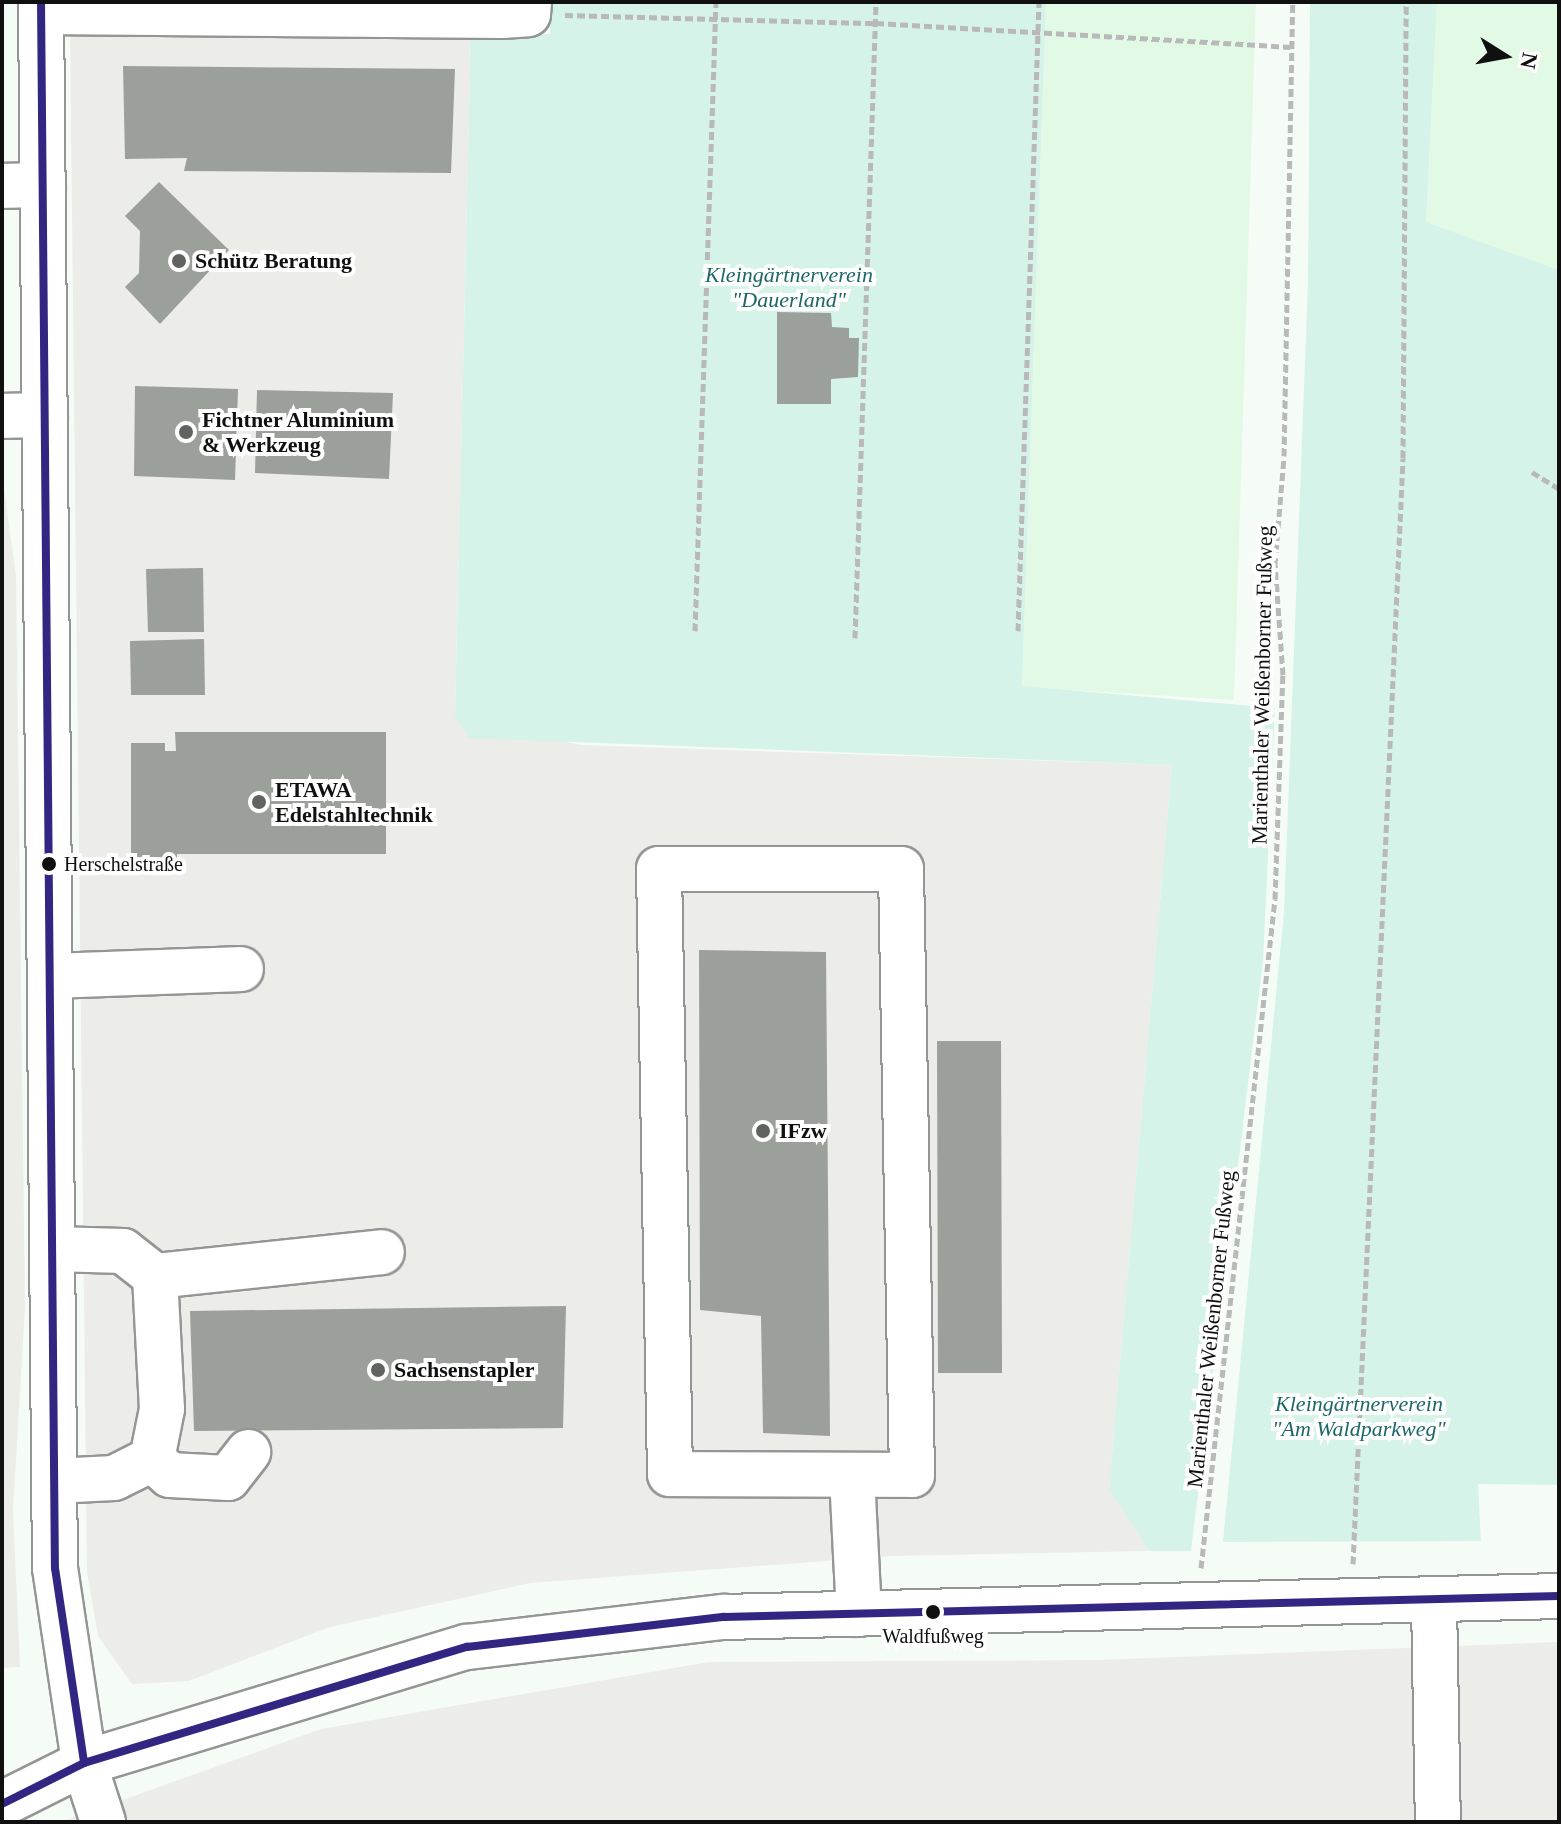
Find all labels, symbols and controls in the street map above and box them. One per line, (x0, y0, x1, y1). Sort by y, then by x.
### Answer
north arrow (1465, 16, 1545, 96)
text: N (1515, 50, 1543, 71)
place label: Schütz Beratung (195, 248, 352, 274)
marker: Schütz Beratung (170, 252, 188, 270)
park label: Kleingärtnerverein "Dauerland" (705, 261, 873, 312)
place label: Fichtner Aluminium & Werkzeug (202, 406, 396, 458)
marker: Fichtner Aluminium & Werkzeug (177, 423, 195, 441)
street label: Marienthaler Weißenborner Fußweg (1246, 525, 1278, 845)
place label: ETAWA Edelstahltechnik (275, 776, 433, 828)
marker: ETAWA Edelstahltechnik (250, 793, 268, 811)
place label: Herschelstraße (64, 852, 183, 876)
marker: Herschelstraße (41, 856, 57, 872)
place label: IFzw (779, 1118, 827, 1144)
marker: IFzw (754, 1122, 772, 1140)
street label: Marienthaler Weißenborner Fußweg (1181, 1169, 1241, 1489)
place label: Sachsenstapler (394, 1357, 535, 1383)
marker: Sachsenstapler (369, 1361, 387, 1379)
park label: Kleingärtnerverein "Am Waldparkweg" (1272, 1390, 1446, 1442)
marker: Waldfußweg (925, 1604, 941, 1620)
place label: Waldfußweg (882, 1624, 984, 1648)

